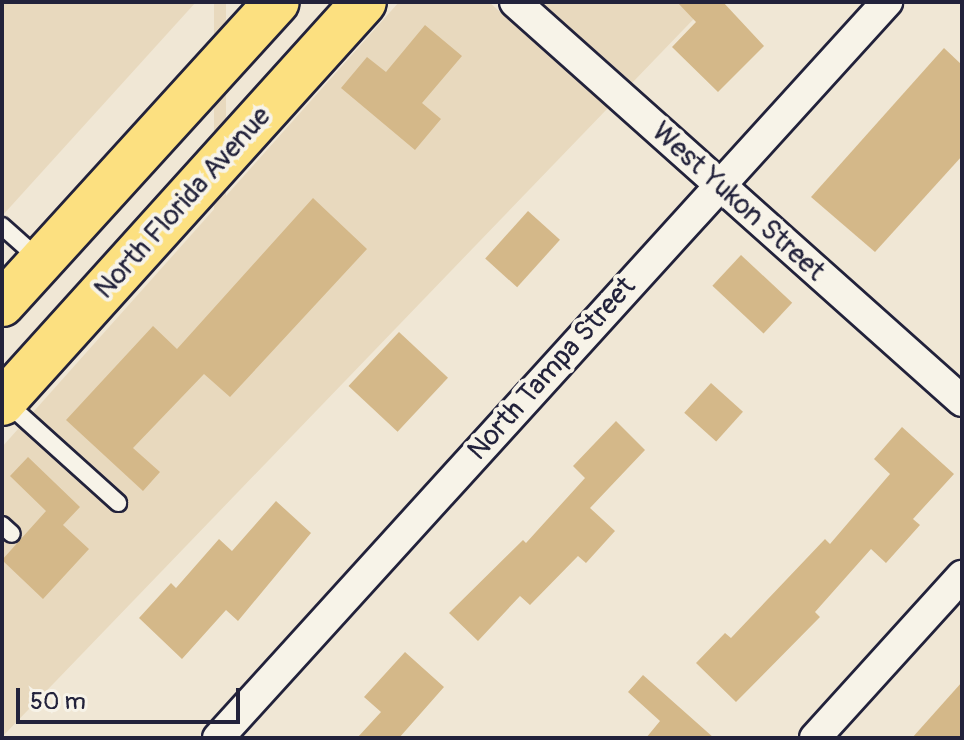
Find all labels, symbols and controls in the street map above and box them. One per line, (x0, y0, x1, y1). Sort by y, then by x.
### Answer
street label: North Florida Avenue (88, 100, 278, 306)
street label: West Yukon Street (644, 115, 832, 289)
street label: North Tampa Street (461, 271, 643, 467)
scale bar (20, 672, 244, 722)
text: 50 m (30, 687, 86, 716)

